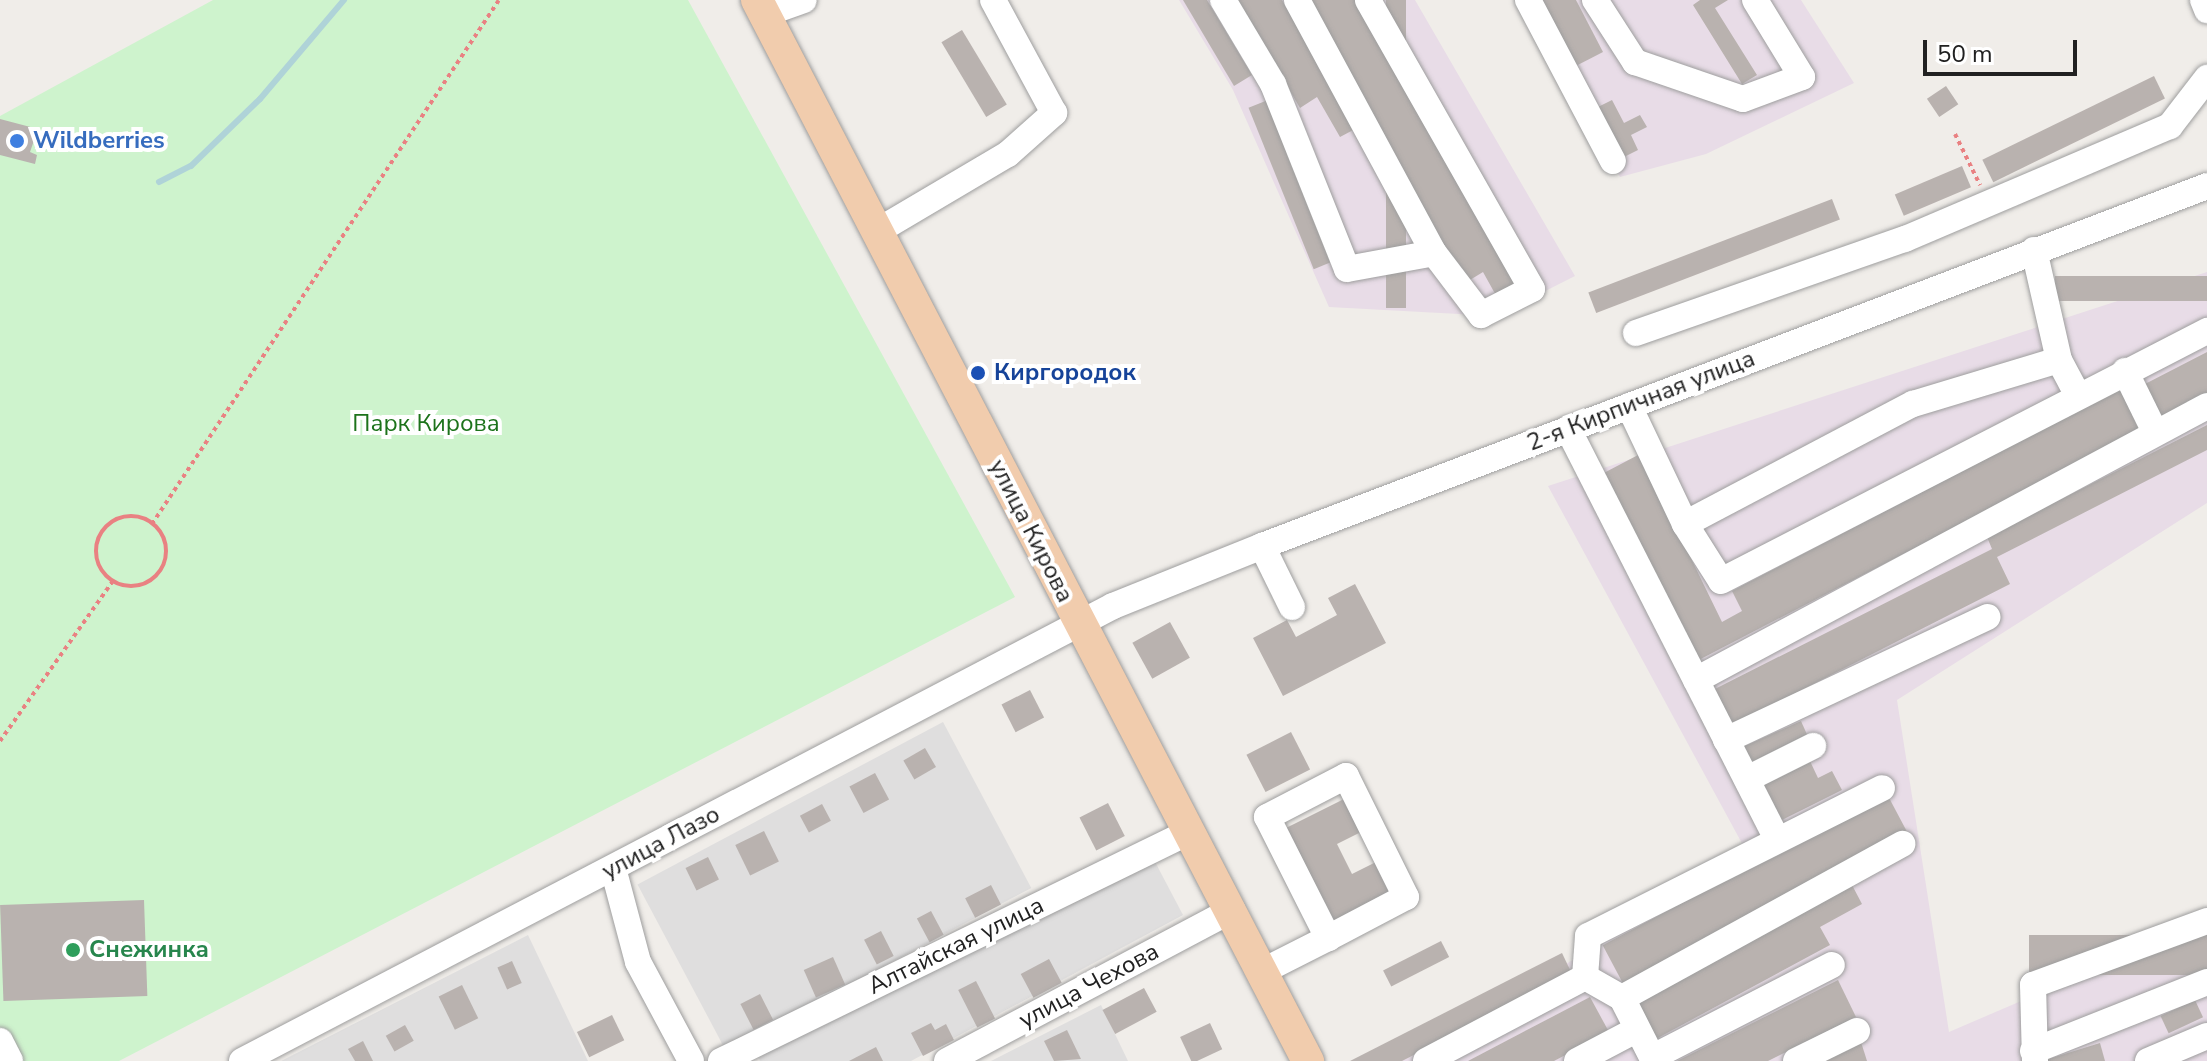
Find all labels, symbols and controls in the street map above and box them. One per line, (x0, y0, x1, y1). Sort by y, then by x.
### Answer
scale bar (1927, 24, 2081, 74)
text: 50 m (1937, 38, 1993, 70)
place label: Wildberries (33, 127, 165, 155)
marker: Wildberries (8, 132, 26, 150)
street label: 2-я Кирпичная улица (1523, 344, 1759, 458)
place label: Киргородок (994, 359, 1136, 387)
marker: Киргородок (969, 364, 987, 382)
park label: Парк Кирова (352, 410, 500, 438)
street label: улица Кирова (983, 455, 1079, 607)
street label: улица Лазо (597, 800, 725, 886)
street label: Алтайская улица (863, 891, 1049, 1001)
place label: Снежинка (89, 936, 209, 964)
street label: улица Чехова (1014, 937, 1164, 1035)
marker: Снежинка (64, 941, 82, 959)

